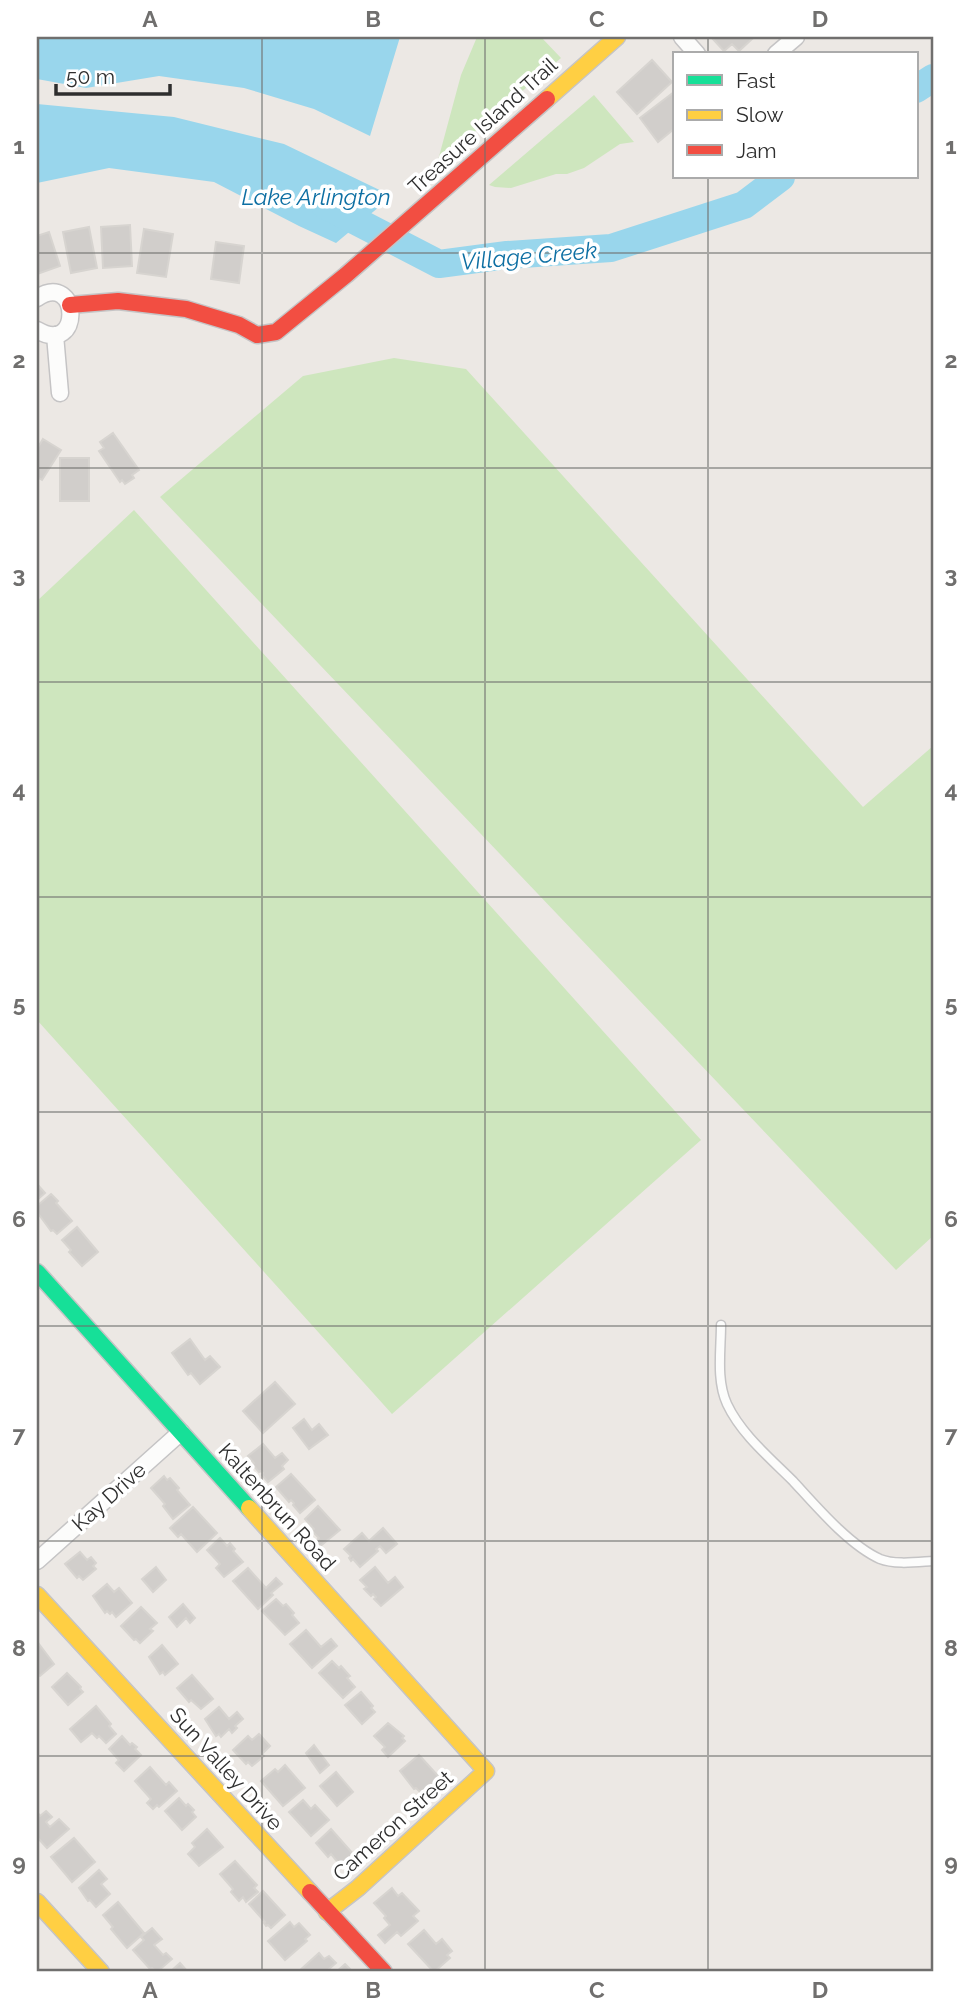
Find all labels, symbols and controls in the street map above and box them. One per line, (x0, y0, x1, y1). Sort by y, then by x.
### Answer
text: A (142, 5, 158, 32)
text: B (365, 5, 381, 32)
text: C (589, 5, 605, 32)
text: D (812, 5, 828, 32)
scale bar (56, 52, 170, 96)
street label: Treasure Island Trail (403, 52, 562, 199)
legend (673, 52, 918, 178)
text: 50 m (66, 64, 115, 89)
text: Fast (736, 68, 776, 93)
text: Slow (736, 102, 784, 127)
text: 1 (13, 132, 25, 159)
text: 1 (945, 132, 957, 159)
text: Jam (736, 138, 777, 163)
water label: Lake Arlington (241, 183, 391, 210)
water label: Village Creek (460, 236, 598, 275)
text: 2 (13, 346, 25, 373)
text: 2 (945, 346, 957, 373)
text: 3 (13, 561, 25, 588)
text: 3 (945, 561, 957, 588)
text: 4 (12, 776, 26, 803)
text: 4 (944, 776, 958, 803)
text: 5 (13, 990, 26, 1017)
text: 5 (945, 990, 958, 1017)
text: 6 (12, 1205, 26, 1232)
text: 6 (944, 1205, 958, 1232)
text: 7 (13, 1420, 26, 1447)
text: 7 (945, 1420, 958, 1447)
street label: Kaltenbrun Road (214, 1438, 341, 1576)
street label: Kay Drive (67, 1457, 151, 1536)
text: 8 (12, 1634, 26, 1661)
text: 8 (944, 1634, 958, 1661)
street label: Sun Valley Drive (165, 1702, 288, 1835)
street label: Cameron Street (328, 1765, 458, 1886)
text: 9 (12, 1849, 26, 1876)
text: 9 (944, 1849, 958, 1876)
text: A (142, 1976, 158, 2003)
text: B (365, 1976, 381, 2003)
text: C (589, 1976, 605, 2003)
text: D (812, 1976, 828, 2003)

